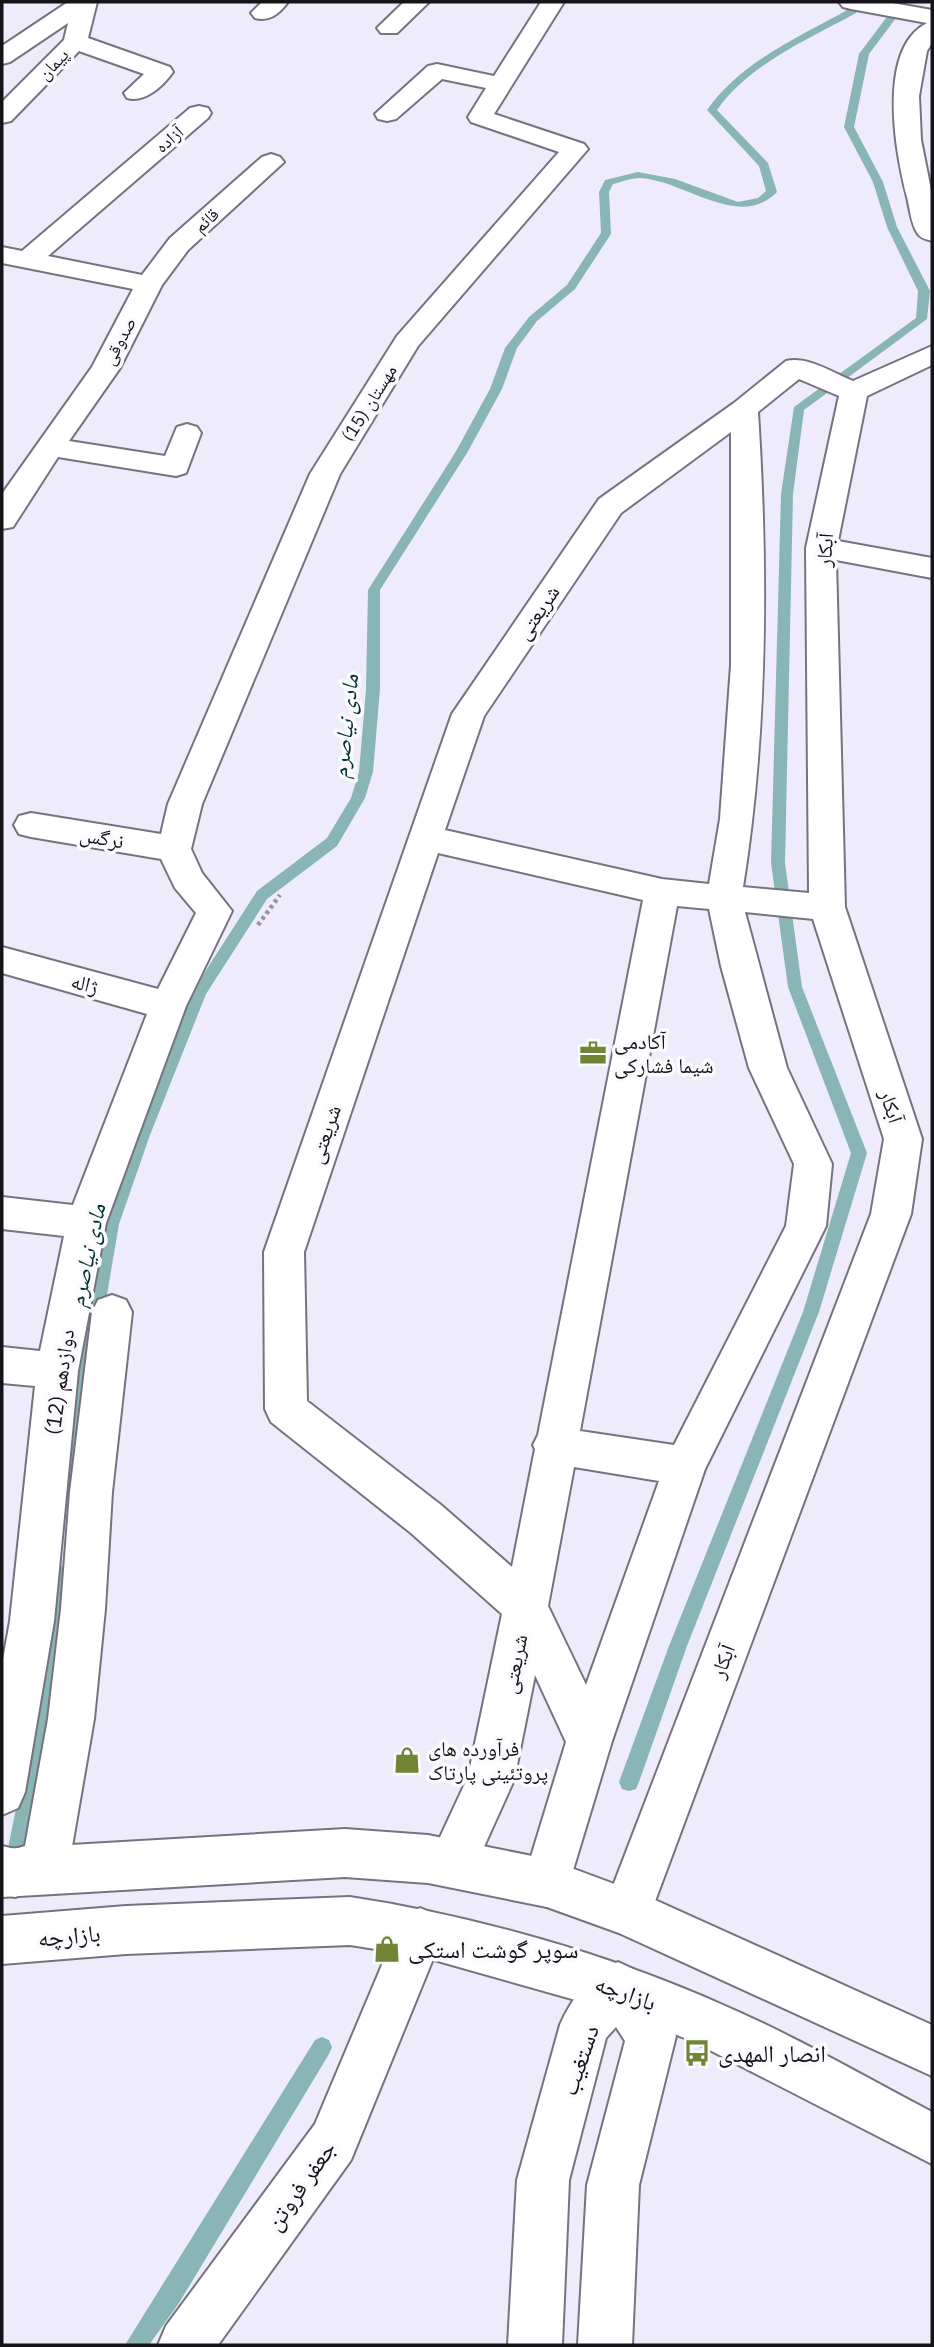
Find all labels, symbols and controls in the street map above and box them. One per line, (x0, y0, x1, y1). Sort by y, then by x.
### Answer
street label: پیمان (33, 43, 74, 85)
street label: آزاده (150, 120, 188, 158)
street label: قائم (188, 203, 224, 238)
street label: صدوقی (97, 313, 141, 369)
street label: مهستان (15) (336, 360, 402, 446)
street label: آبکار (808, 531, 839, 569)
street label: شریعتی (509, 579, 565, 645)
water label: مادی نیاصرم (324, 672, 366, 780)
street label: نرگس (78, 819, 126, 855)
street label: ژاله (68, 966, 102, 1000)
place label: آکادمی شیما فشارکی (614, 1027, 714, 1079)
office icon: آکادمی شیما فشارکی (578, 1038, 608, 1068)
street label: آبکار (873, 1085, 911, 1127)
street label: شریعتی (301, 1101, 347, 1167)
water label: مادی نیاصرم (60, 1200, 114, 1310)
street label: دوازدهم (12) (38, 1327, 81, 1437)
street label: شریعتی (495, 1632, 533, 1696)
street label: آبکار (703, 1640, 741, 1683)
place label: فرآورده های پروتئینی پارتاک (428, 1734, 548, 1786)
shop icon: فرآورده های پروتئینی پارتاک (392, 1745, 422, 1775)
street label: بازارچه (36, 1916, 102, 1954)
place label: سوپر گوشت استکی (408, 1933, 579, 1965)
shop icon: سوپر گوشت استکی (372, 1934, 402, 1964)
street label: بازارچه (591, 1966, 661, 2018)
street label: دستغیب (552, 2020, 606, 2100)
place label: انصار المهدی (718, 2037, 826, 2069)
bus stop icon: انصار المهدی (682, 2038, 712, 2068)
street label: جعفر فروتن (257, 2134, 343, 2236)

